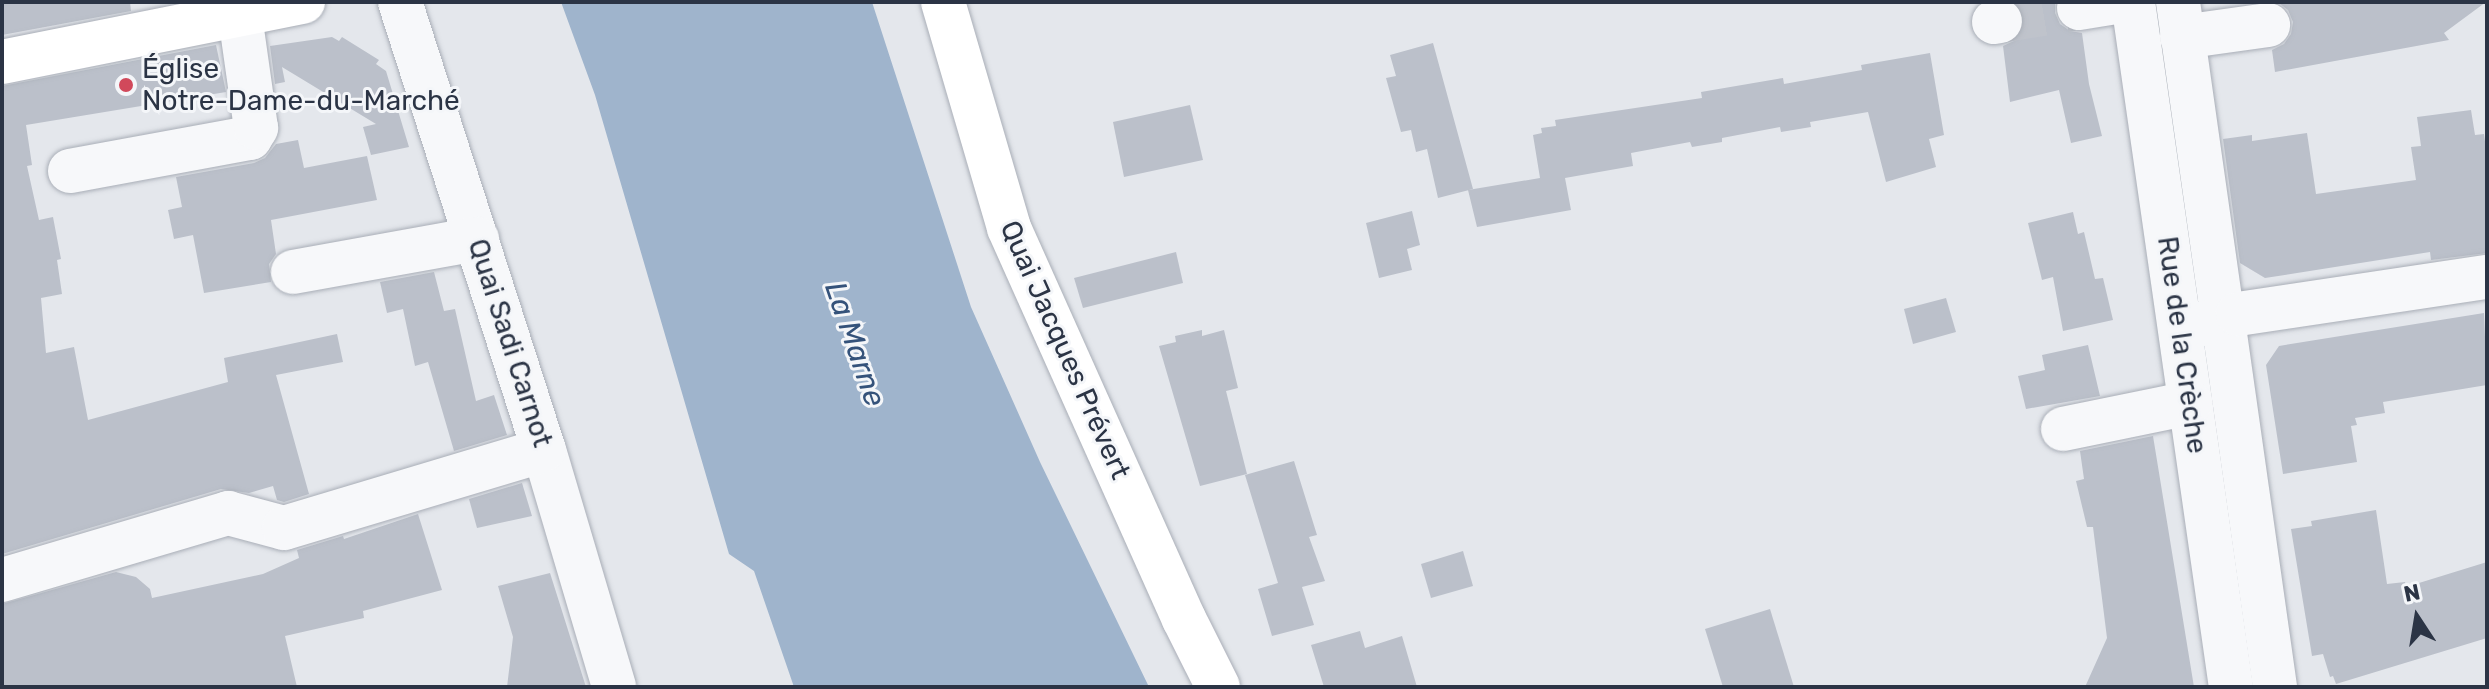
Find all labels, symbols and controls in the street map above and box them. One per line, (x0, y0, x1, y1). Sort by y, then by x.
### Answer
place label: Église Notre-Dame-du-Marché (142, 52, 460, 118)
marker: Église Notre-Dame-du-Marché (117, 76, 135, 94)
street label: Quai Jacques Prévert (993, 215, 1137, 485)
street label: Rue de la Crèche (2150, 234, 2214, 456)
street label: Quai Sadi Carnot (461, 235, 559, 451)
water label: La Marne (817, 277, 893, 411)
north arrow (2377, 577, 2457, 657)
text: N (2401, 578, 2422, 608)

